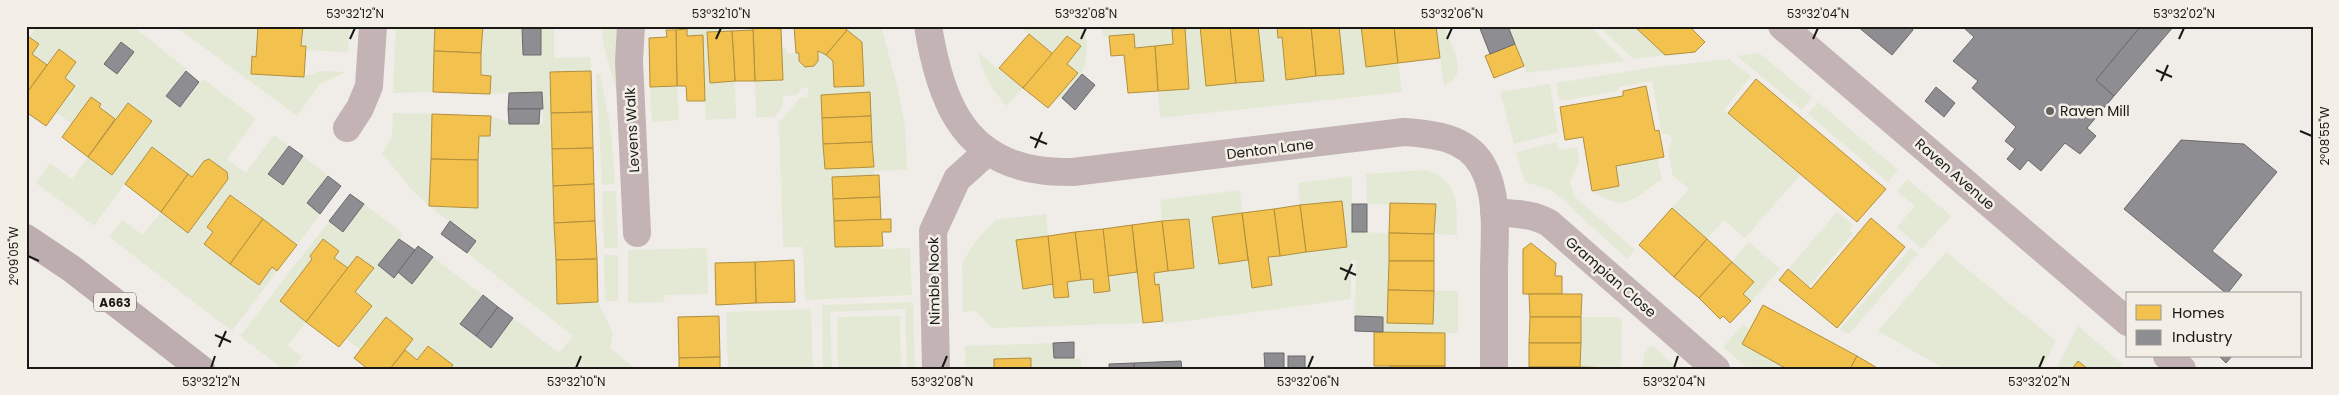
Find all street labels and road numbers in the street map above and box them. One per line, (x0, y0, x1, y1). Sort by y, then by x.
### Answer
street label: Levens Walk (620, 86, 644, 173)
street label: Denton Lane (1225, 134, 1315, 164)
street label: Raven Avenue (1911, 134, 1999, 214)
street label: Grampian Close (1561, 232, 1661, 322)
street label: Nimble Nook (923, 236, 945, 325)
road number: A663 (94, 292, 136, 312)

